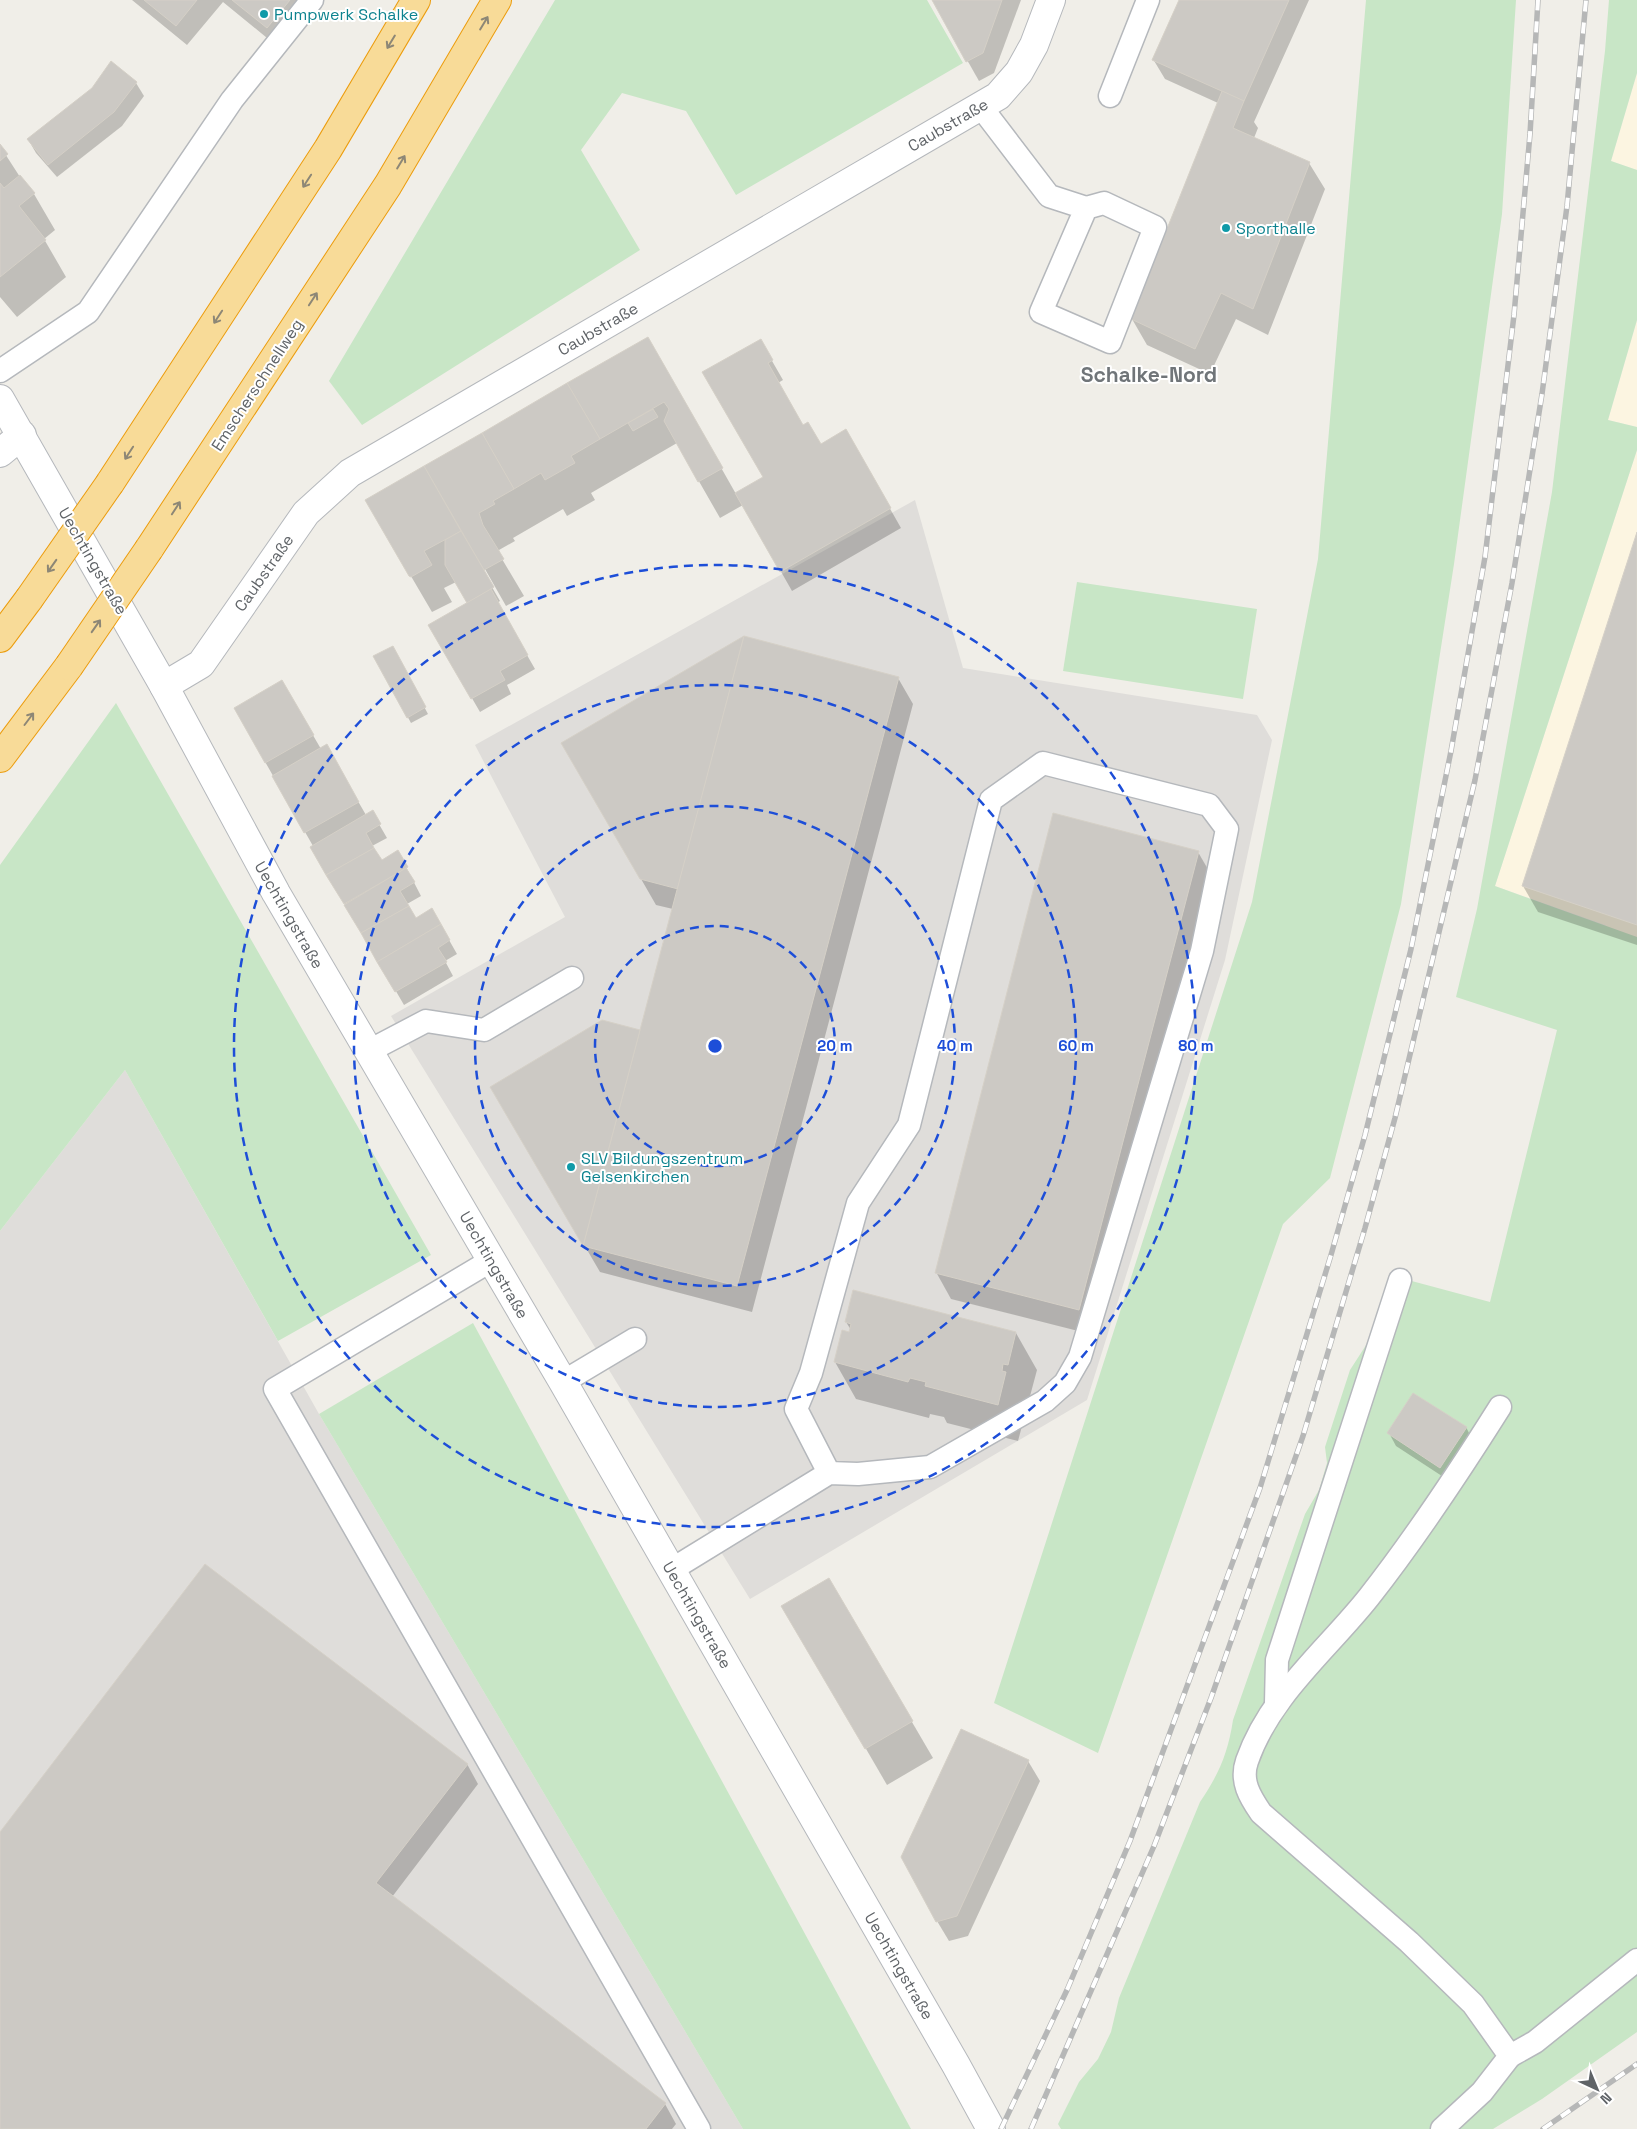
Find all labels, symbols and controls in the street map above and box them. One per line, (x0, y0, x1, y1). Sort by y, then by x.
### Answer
place label: Pumpwerk Schalke (274, 4, 418, 25)
marker: Pumpwerk Schalke (258, 8, 270, 20)
one-way arrow (479, 16, 489, 30)
one-way arrow (385, 34, 395, 49)
street label: Caubstraße (904, 94, 992, 156)
one-way arrow (397, 156, 407, 170)
one-way arrow (302, 174, 312, 188)
place label: Sporthalle (1236, 218, 1316, 239)
marker: Sporthalle (1220, 222, 1232, 234)
one-way arrow (308, 292, 318, 306)
street label: Caubstraße (554, 298, 642, 360)
one-way arrow (213, 310, 223, 324)
street label: Emscherschnellweg (206, 315, 308, 455)
district label: Schalke-Nord (1081, 361, 1217, 388)
one-way arrow (124, 446, 134, 460)
one-way arrow (171, 501, 181, 515)
street label: Uechtingstraße (54, 503, 132, 619)
street label: Caubstraße (230, 530, 298, 616)
one-way arrow (47, 559, 57, 573)
one-way arrow (91, 619, 101, 633)
one-way arrow (24, 712, 34, 726)
street label: Uechtingstraße (250, 857, 328, 973)
text: 20 m (817, 1036, 853, 1055)
text: 40 m (937, 1036, 973, 1055)
text: 60 m (1058, 1036, 1094, 1055)
text: 80 m (1178, 1036, 1214, 1055)
centre of rings (706, 1037, 724, 1055)
place label: SLV Bildungszentrum Gelsenkirchen (581, 1148, 743, 1187)
marker: SLV Bildungszentrum Gelsenkirchen (565, 1161, 577, 1173)
street label: Uechtingstraße (455, 1207, 533, 1323)
street label: Uechtingstraße (658, 1557, 736, 1673)
street label: Uechtingstraße (860, 1908, 938, 2024)
north arrow (1572, 2064, 1622, 2114)
text: N (1596, 2089, 1616, 2108)

